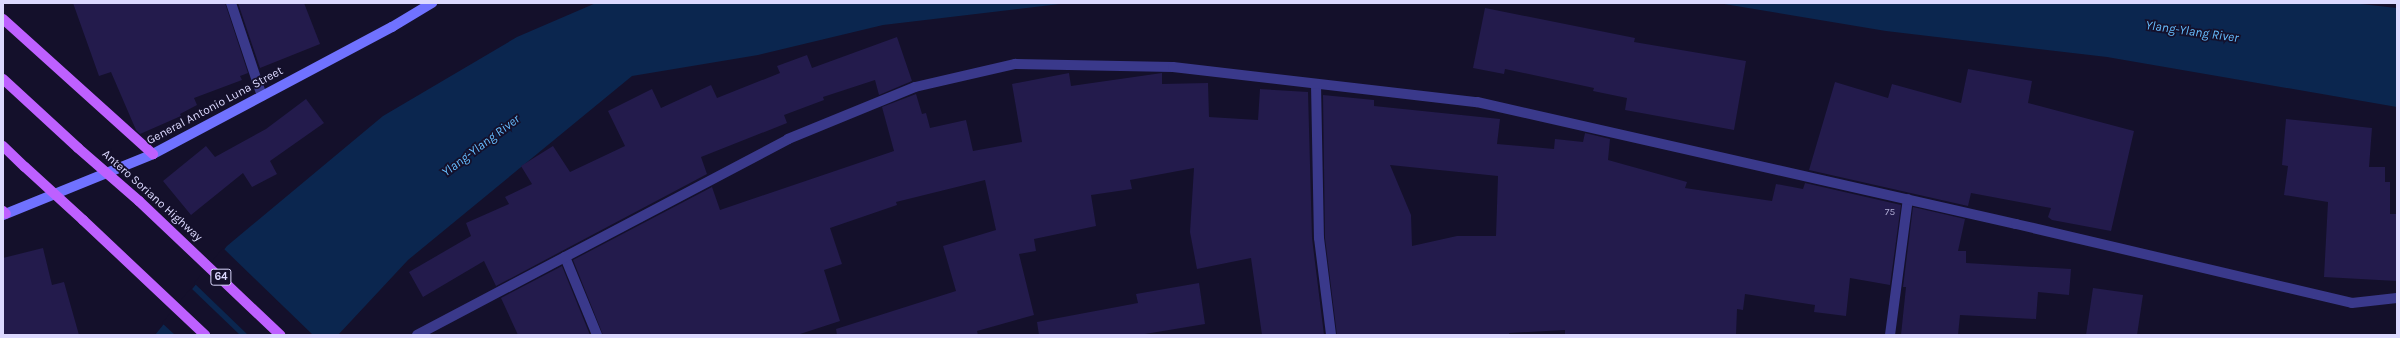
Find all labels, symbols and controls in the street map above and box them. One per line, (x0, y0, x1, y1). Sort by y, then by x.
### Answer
water label: Ylang-Ylang River (2145, 18, 2239, 46)
street label: General Antonio Luna Street (144, 64, 286, 148)
water label: Ylang-Ylang River (439, 112, 523, 180)
street label: Antero Soriano Highway (99, 147, 205, 245)
house number: 75 (1885, 207, 1895, 219)
road number: 64 (210, 268, 232, 286)

